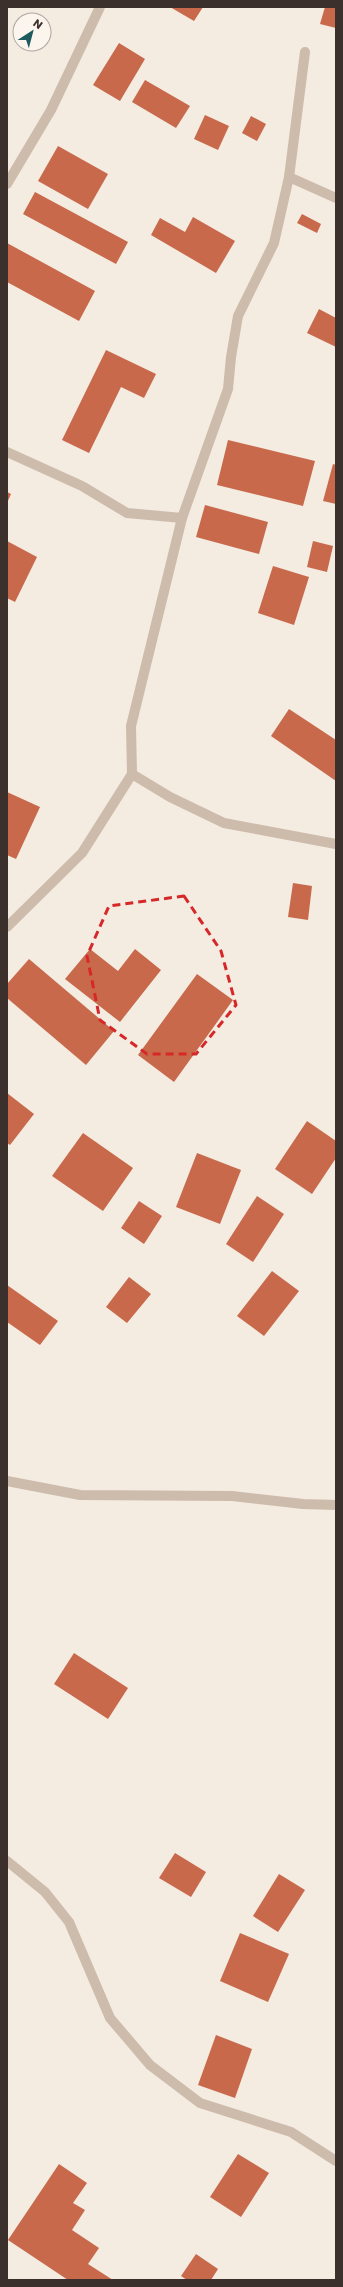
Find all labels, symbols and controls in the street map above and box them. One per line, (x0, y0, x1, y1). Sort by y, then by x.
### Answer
north arrow (12, 12, 52, 52)
text: N (30, 15, 46, 33)

